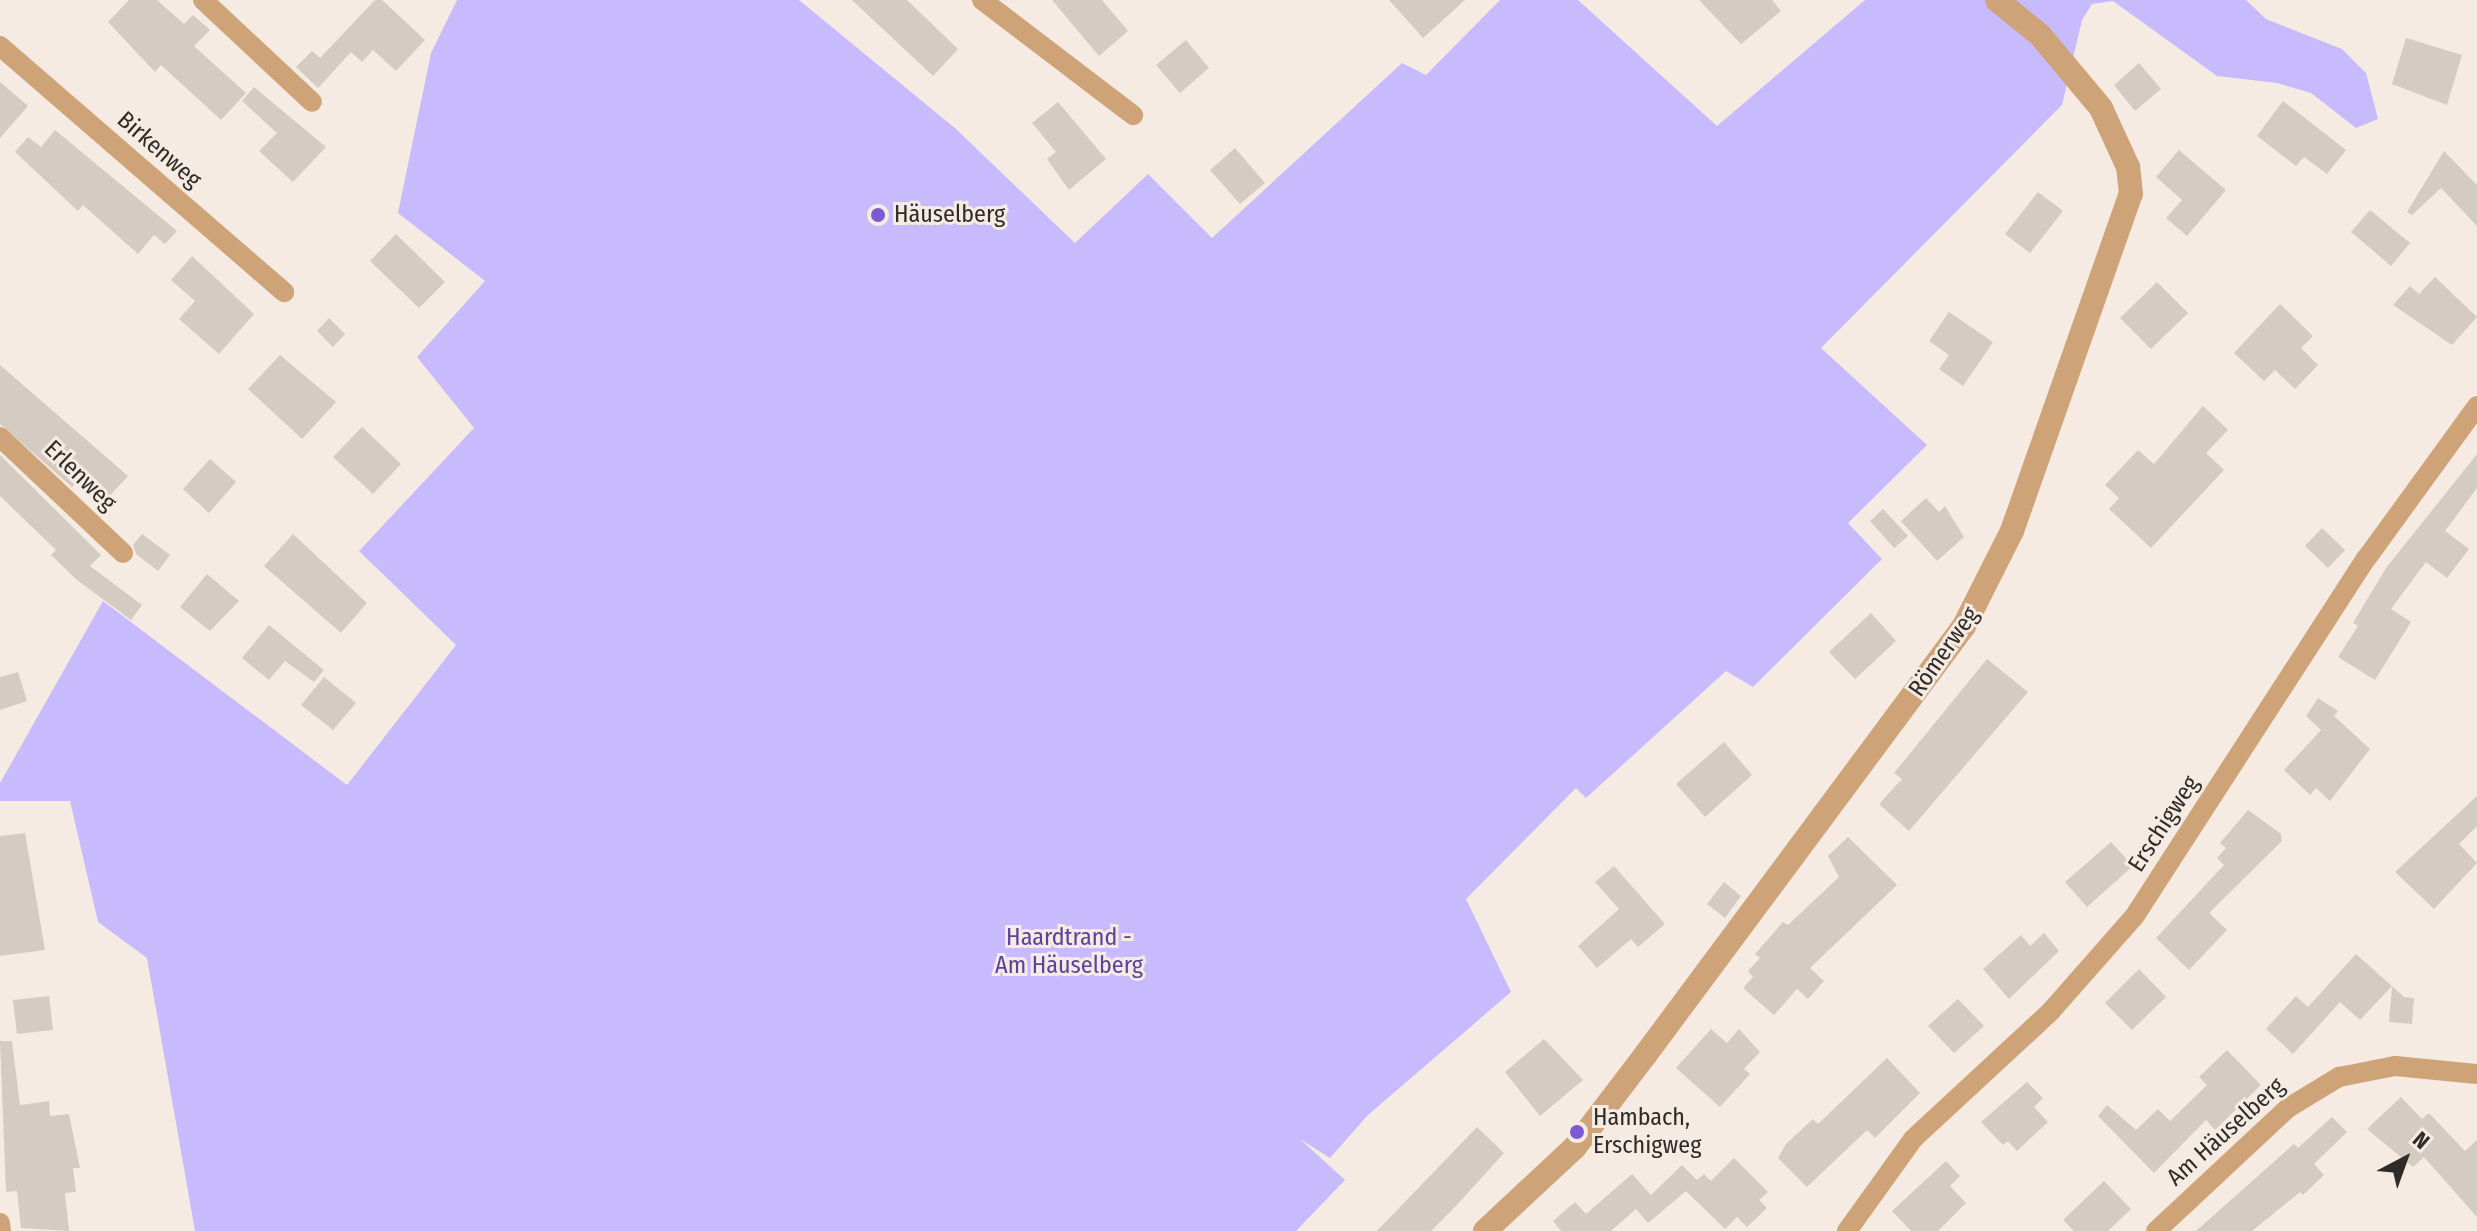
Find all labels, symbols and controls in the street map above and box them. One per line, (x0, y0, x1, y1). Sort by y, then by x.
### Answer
street label: Birkenweg (111, 106, 207, 194)
place label: Häuselberg (894, 201, 1005, 229)
marker: Häuselberg (869, 206, 887, 224)
street label: Erlenweg (38, 435, 122, 517)
street label: Römerweg (1903, 602, 1985, 702)
street label: Erschigweg (2122, 771, 2206, 877)
park label: Haardtrand - Am Häuselberg (995, 924, 1143, 980)
street label: Am Häuselberg (2161, 1072, 2291, 1192)
place label: Hambach, Erschigweg (1593, 1104, 1701, 1160)
north arrow (2365, 1119, 2445, 1199)
marker: Hambach, Erschigweg (1568, 1123, 1586, 1141)
text: N (2407, 1126, 2435, 1155)

